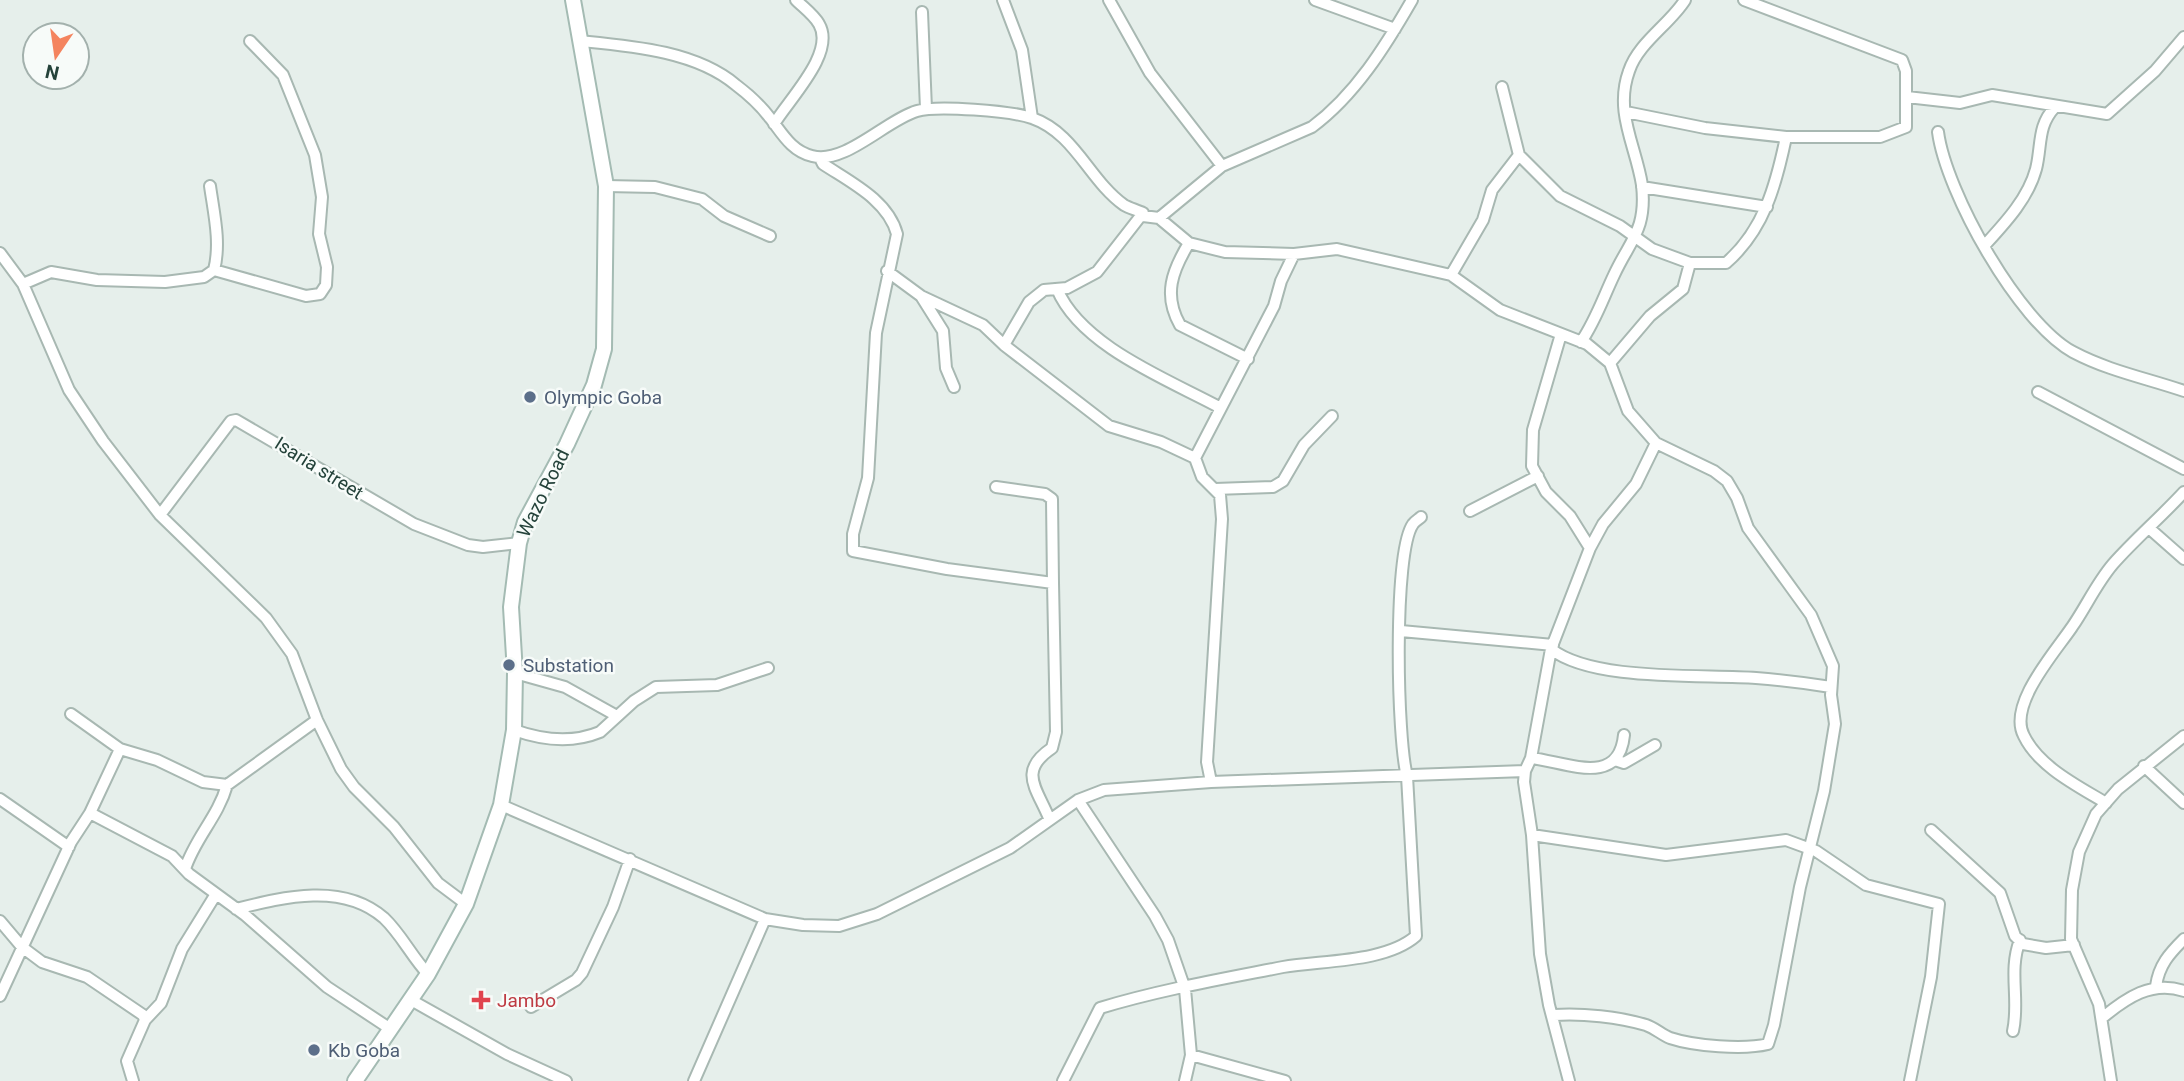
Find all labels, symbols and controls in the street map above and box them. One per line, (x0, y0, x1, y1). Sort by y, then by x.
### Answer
north arrow (21, 21, 91, 91)
text: N (43, 59, 61, 85)
place label: Olympic Goba (544, 386, 662, 409)
marker: Olympic Goba (522, 389, 538, 405)
street label: Isaria street (270, 432, 368, 504)
street label: Wazo Road (512, 445, 574, 541)
place label: Substation (523, 654, 614, 677)
marker: Substation (501, 657, 517, 673)
place label: Jambo (497, 989, 556, 1012)
marker: Jambo (471, 990, 491, 1010)
place label: Kb Goba (328, 1039, 400, 1062)
marker: Kb Goba (306, 1042, 322, 1058)

